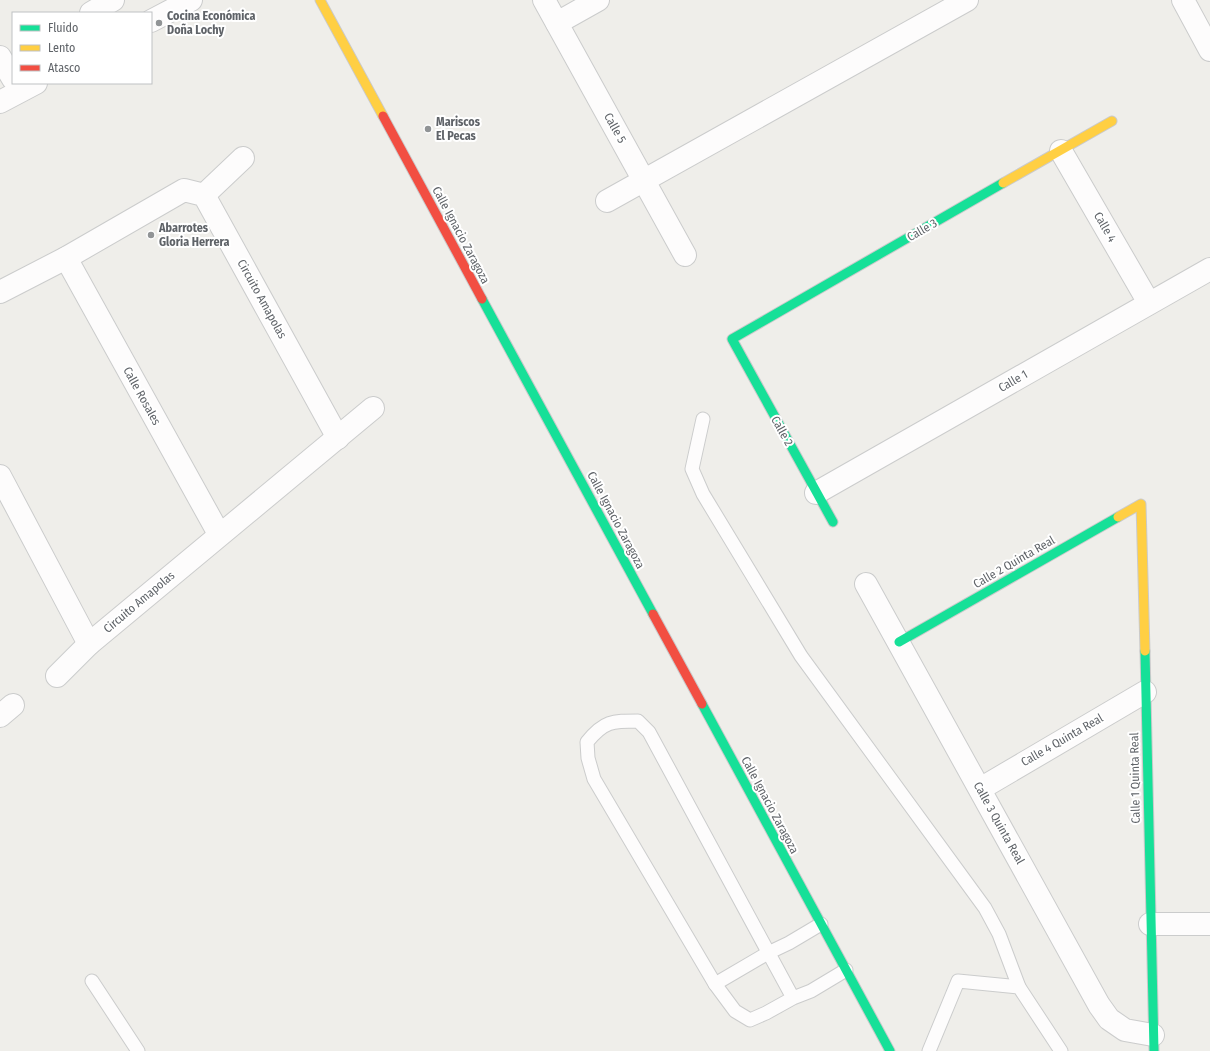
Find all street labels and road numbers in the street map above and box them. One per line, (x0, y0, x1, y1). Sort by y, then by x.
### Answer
street label: Calle 5 (601, 110, 629, 146)
street label: Calle Ignacio Zaragoza (429, 184, 493, 286)
street label: Calle 4 (1091, 209, 1119, 245)
street label: Calle 3 (905, 216, 939, 244)
street label: Circuito Amapolas (234, 257, 290, 341)
street label: Calle Rosales (120, 364, 164, 428)
street label: Calle 1 (996, 367, 1030, 395)
street label: Calle 2 (768, 414, 796, 448)
street label: Calle Ignacio Zaragoza (584, 469, 648, 571)
street label: Calle 2 Quinta Real (971, 533, 1057, 591)
street label: Circuito Amapolas (101, 568, 177, 636)
street label: Calle 4 Quinta Real (1019, 711, 1105, 769)
street label: Calle 1 Quinta Real (1127, 732, 1143, 824)
street label: Calle Ignacio Zaragoza (738, 754, 802, 856)
street label: Calle 3 Quinta Real (971, 779, 1027, 867)

